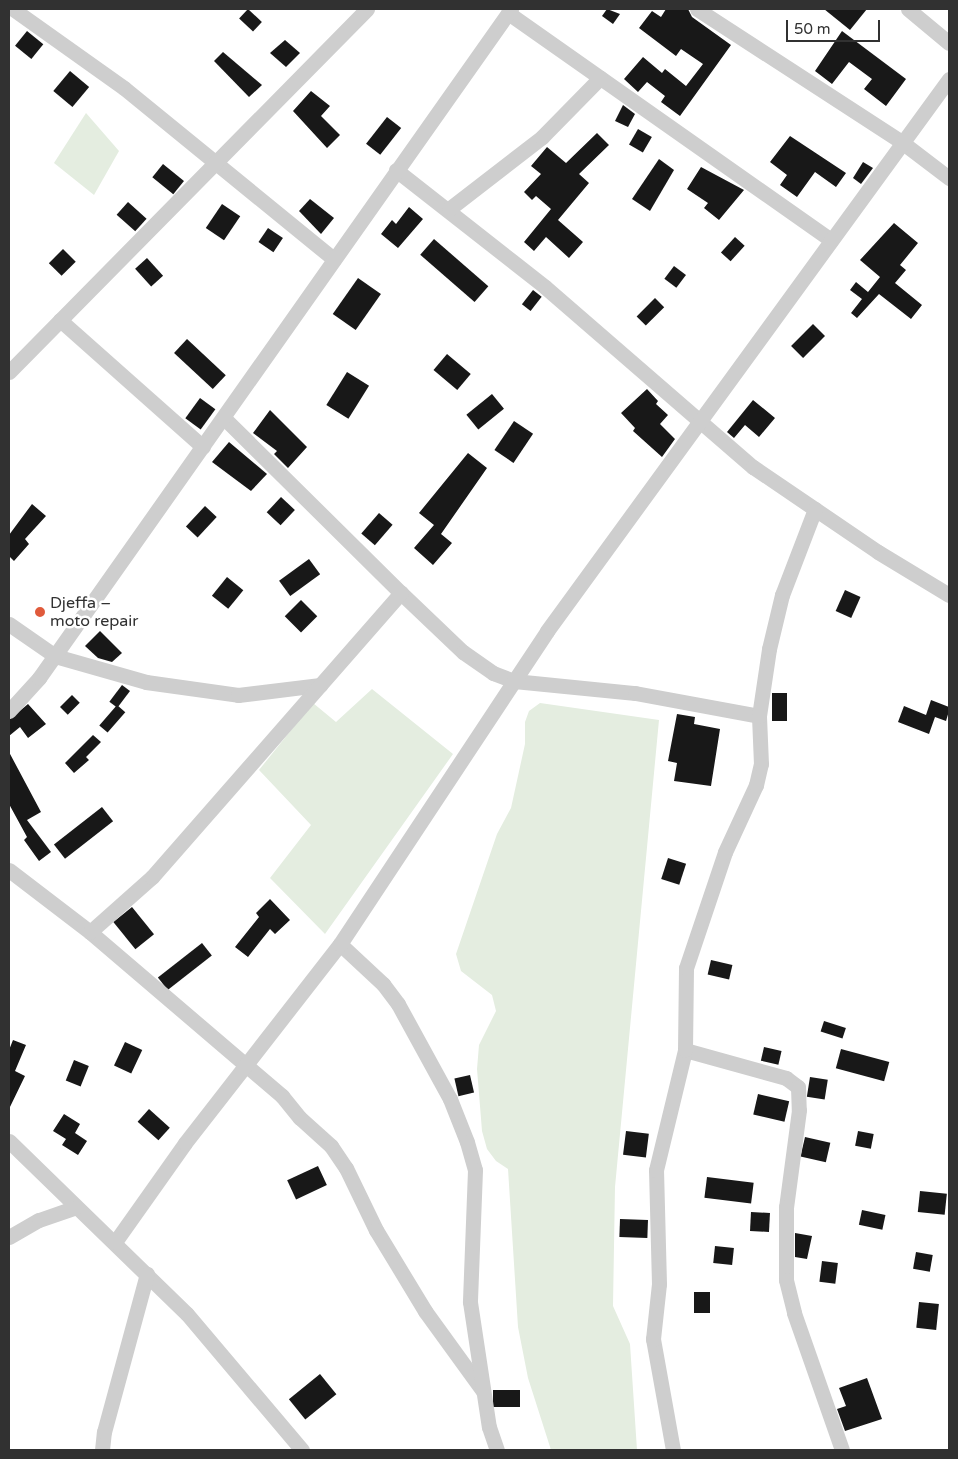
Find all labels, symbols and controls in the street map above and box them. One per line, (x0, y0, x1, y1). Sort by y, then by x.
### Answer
scale bar (788, 10, 882, 42)
text: 50 m (794, 20, 831, 38)
place label: Djeffa – moto repair (50, 593, 138, 631)
marker: Djeffa – moto repair (34, 606, 46, 618)

